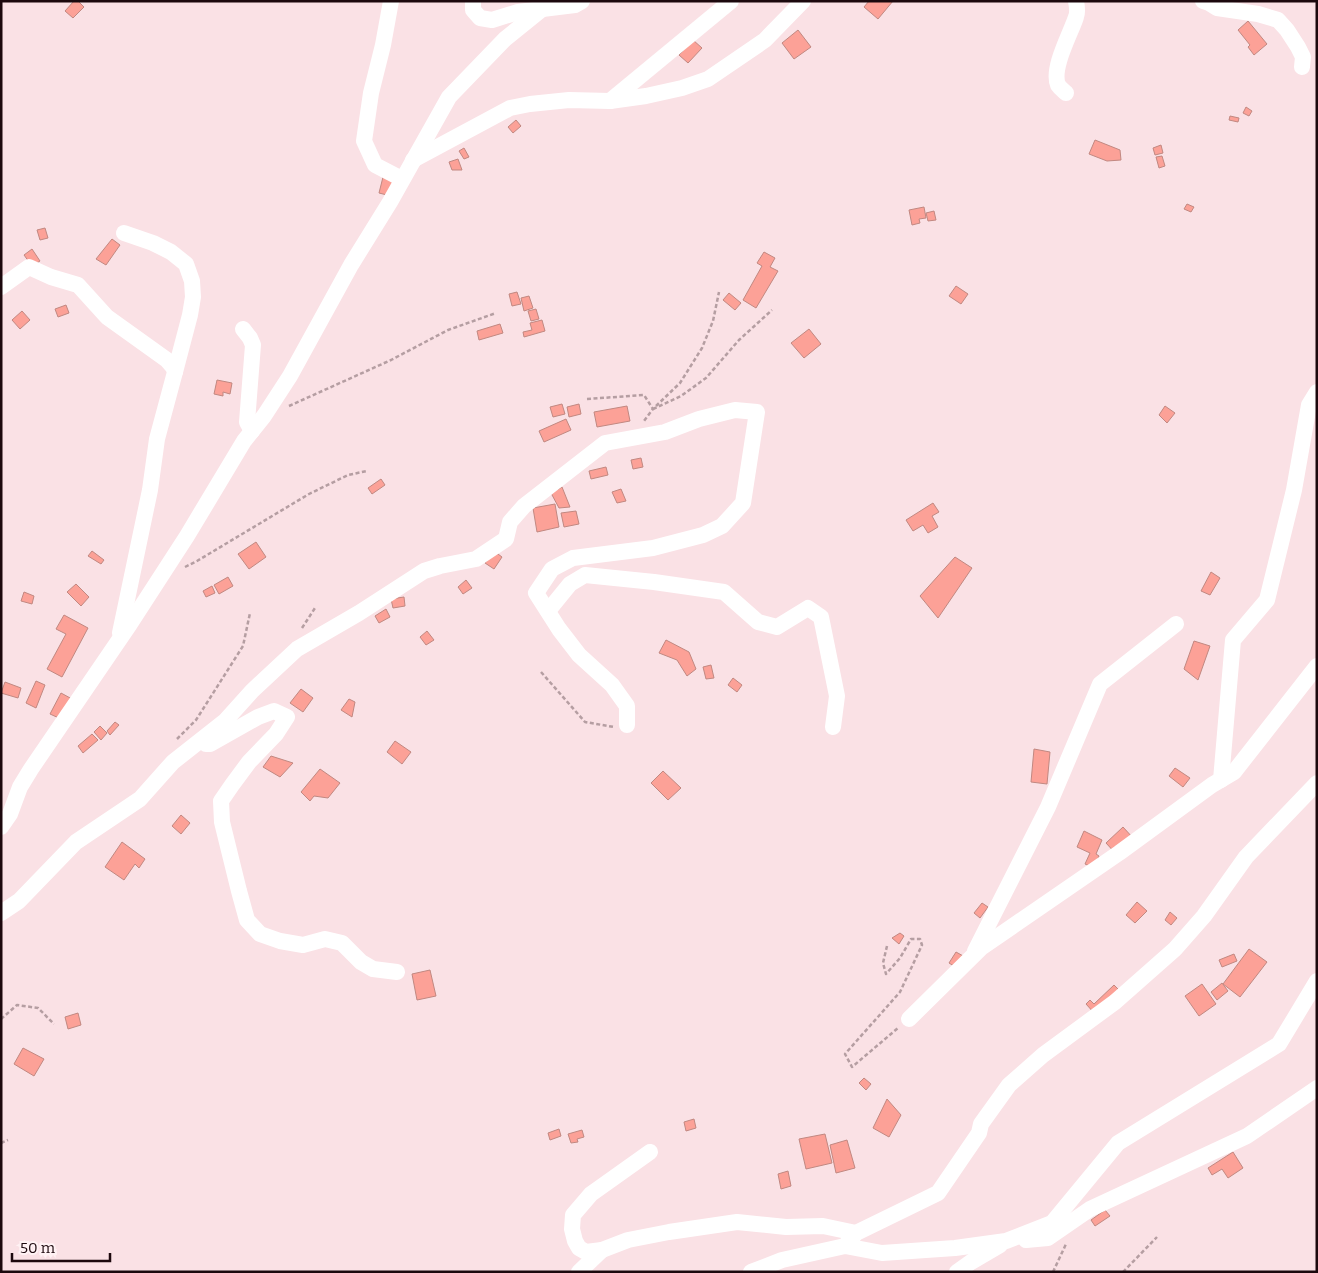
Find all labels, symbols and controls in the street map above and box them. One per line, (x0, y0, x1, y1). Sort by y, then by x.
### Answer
scale bar (12, 1230, 110, 1262)
text: 50 m (20, 1239, 56, 1257)

